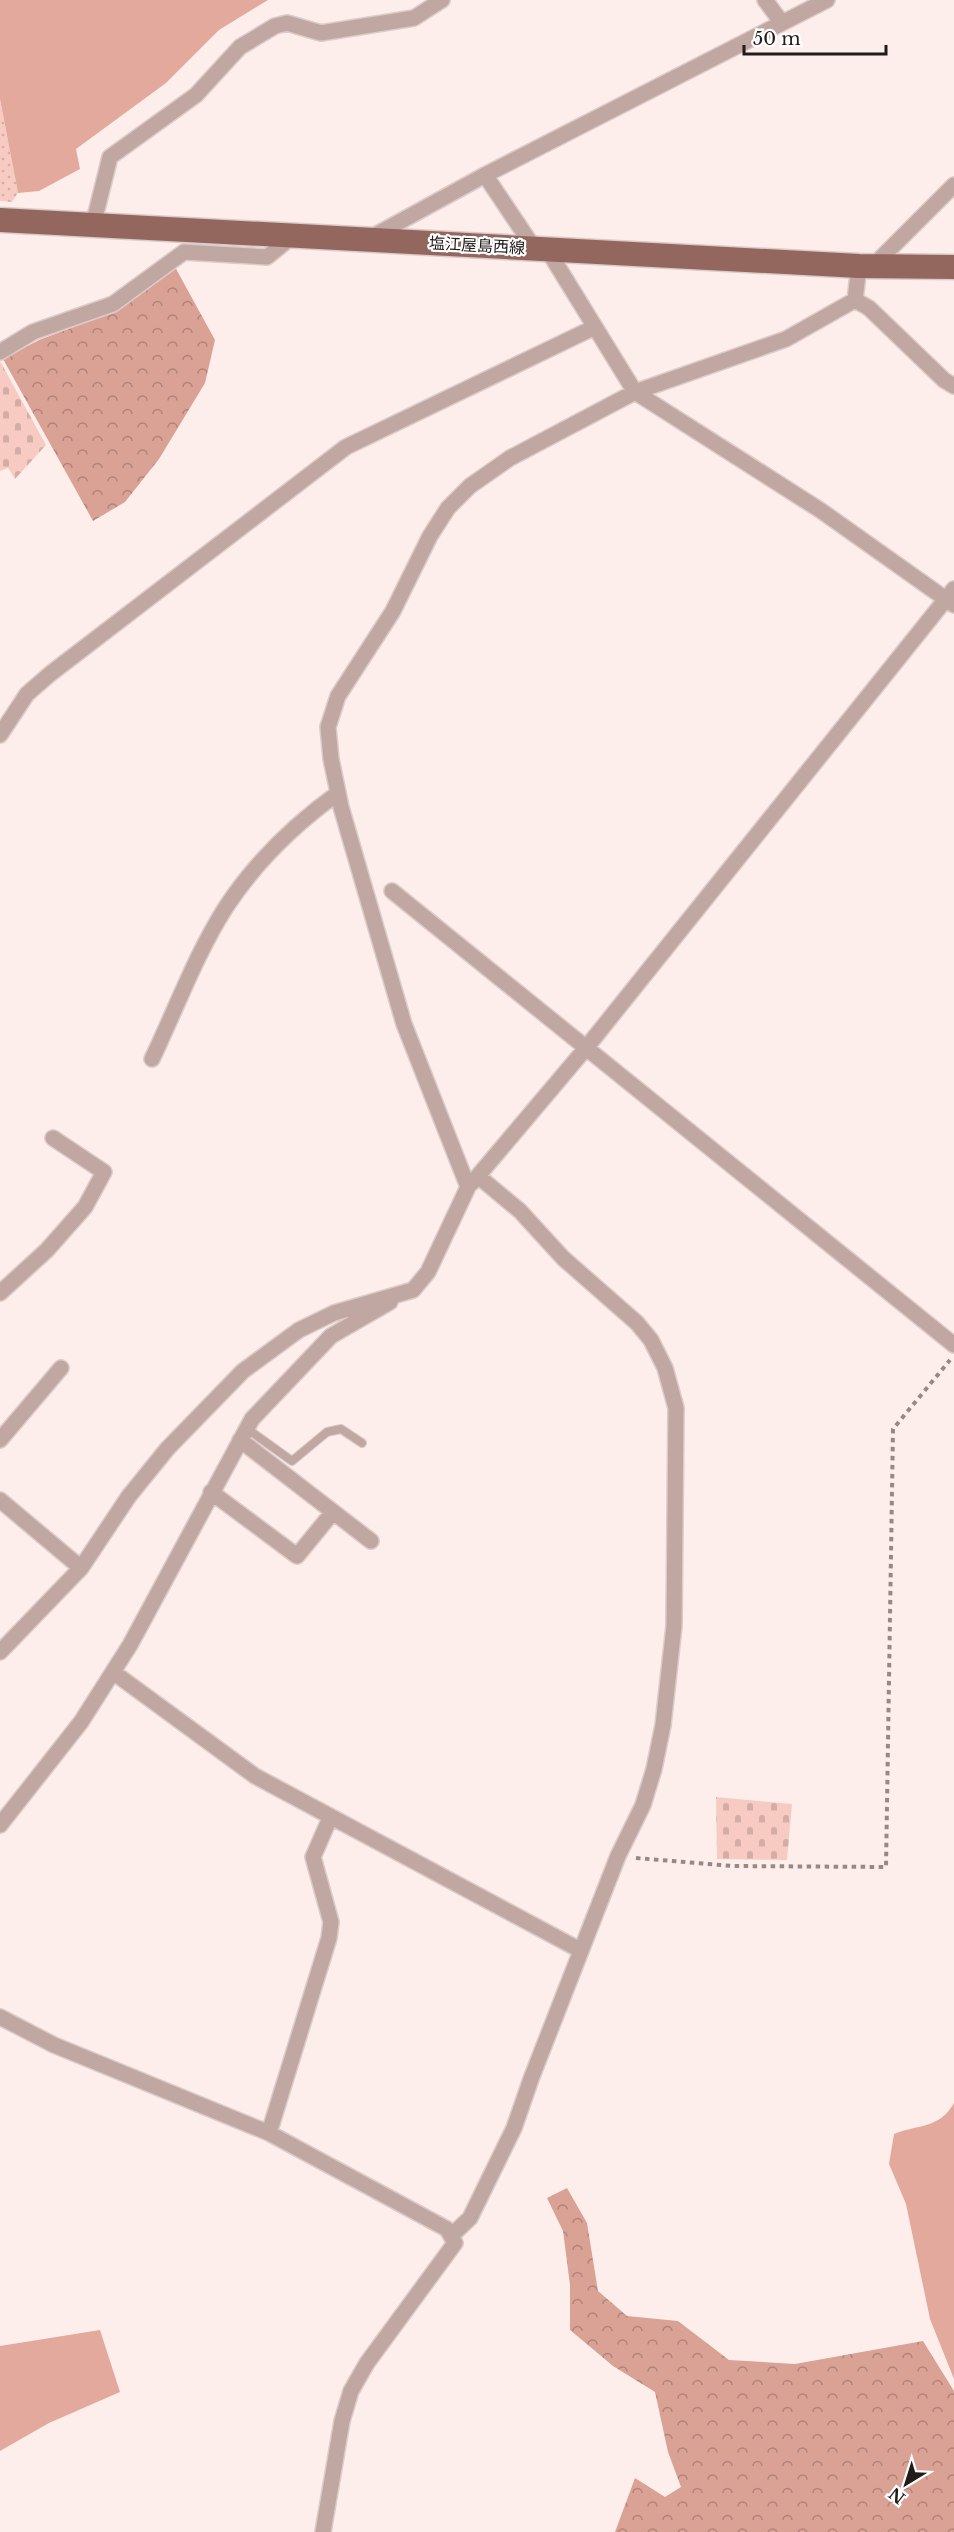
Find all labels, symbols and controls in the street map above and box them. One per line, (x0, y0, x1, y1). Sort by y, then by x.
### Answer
scale bar (744, 18, 886, 56)
text: 50 m (753, 28, 801, 50)
street label: 塩江屋島西線 (429, 233, 525, 257)
north arrow (876, 2454, 936, 2514)
text: N (885, 2483, 909, 2508)

